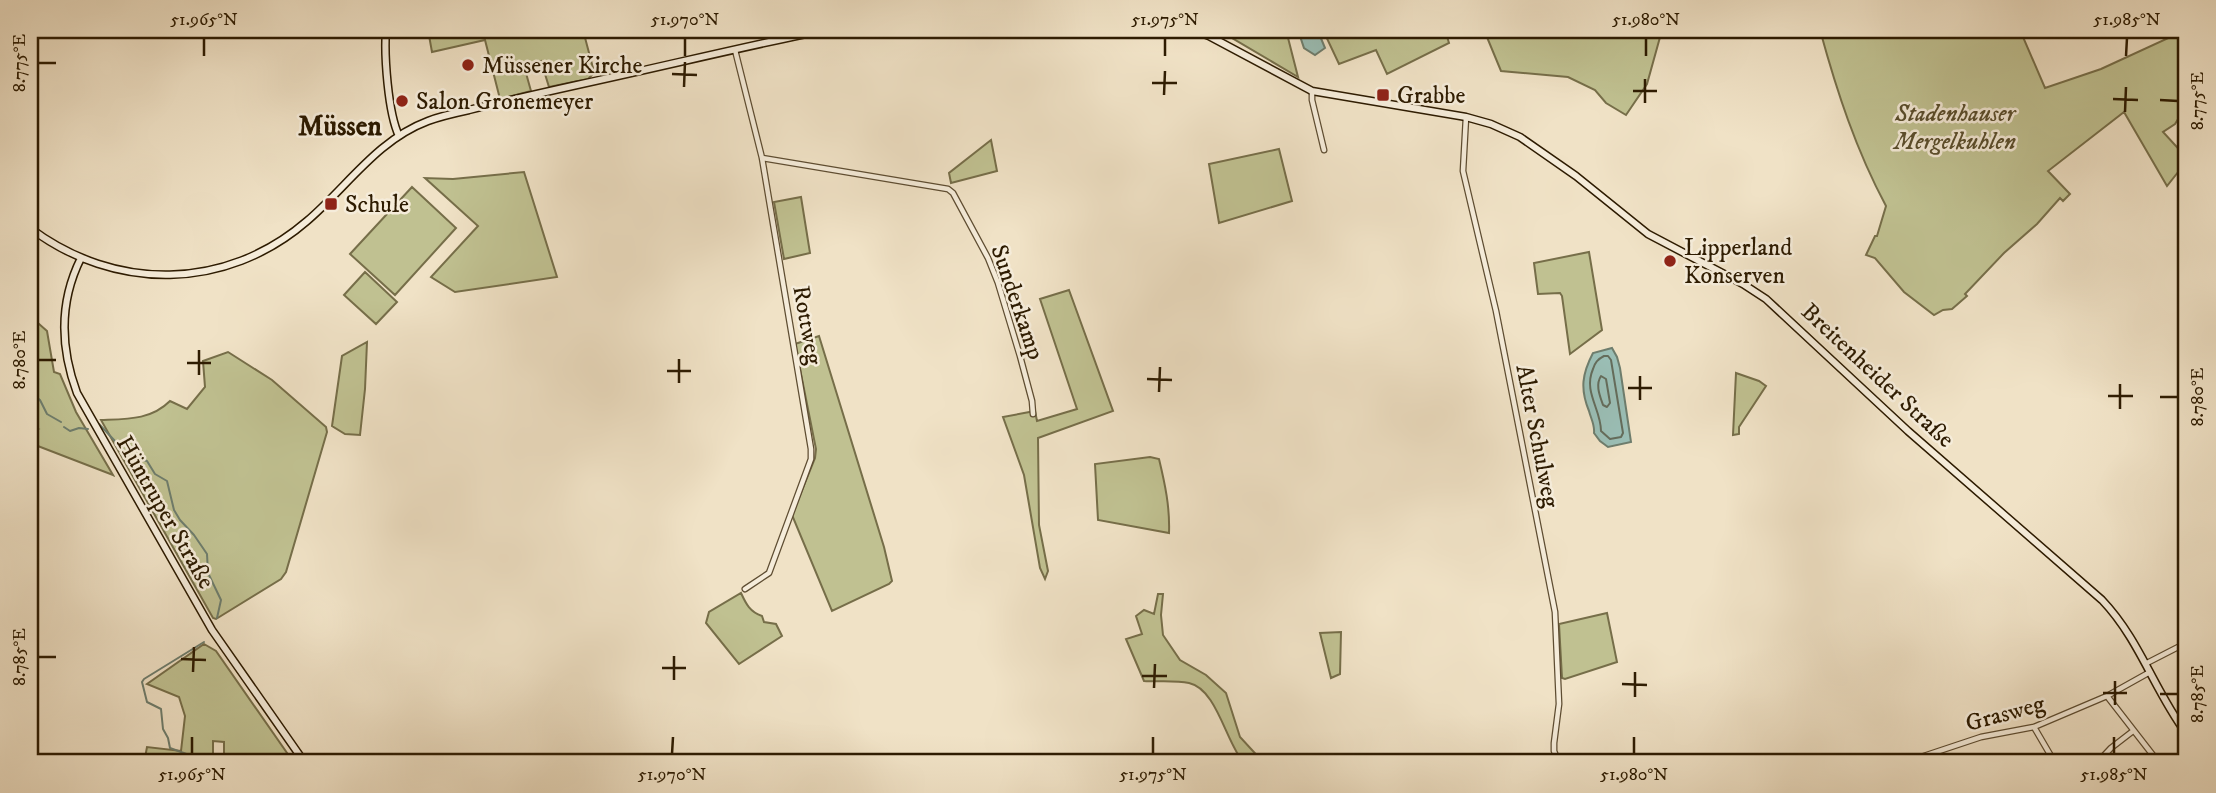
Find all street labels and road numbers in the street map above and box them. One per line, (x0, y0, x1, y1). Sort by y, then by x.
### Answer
street label: Sunderkamp (983, 241, 1051, 364)
street label: Rottweg (785, 283, 829, 367)
street label: Breitenheider Straße (1794, 297, 1960, 454)
street label: Alter Schulweg (1508, 362, 1566, 511)
street label: Hüntruper Straße (109, 431, 221, 594)
street label: Grasweg (1962, 689, 2048, 739)

